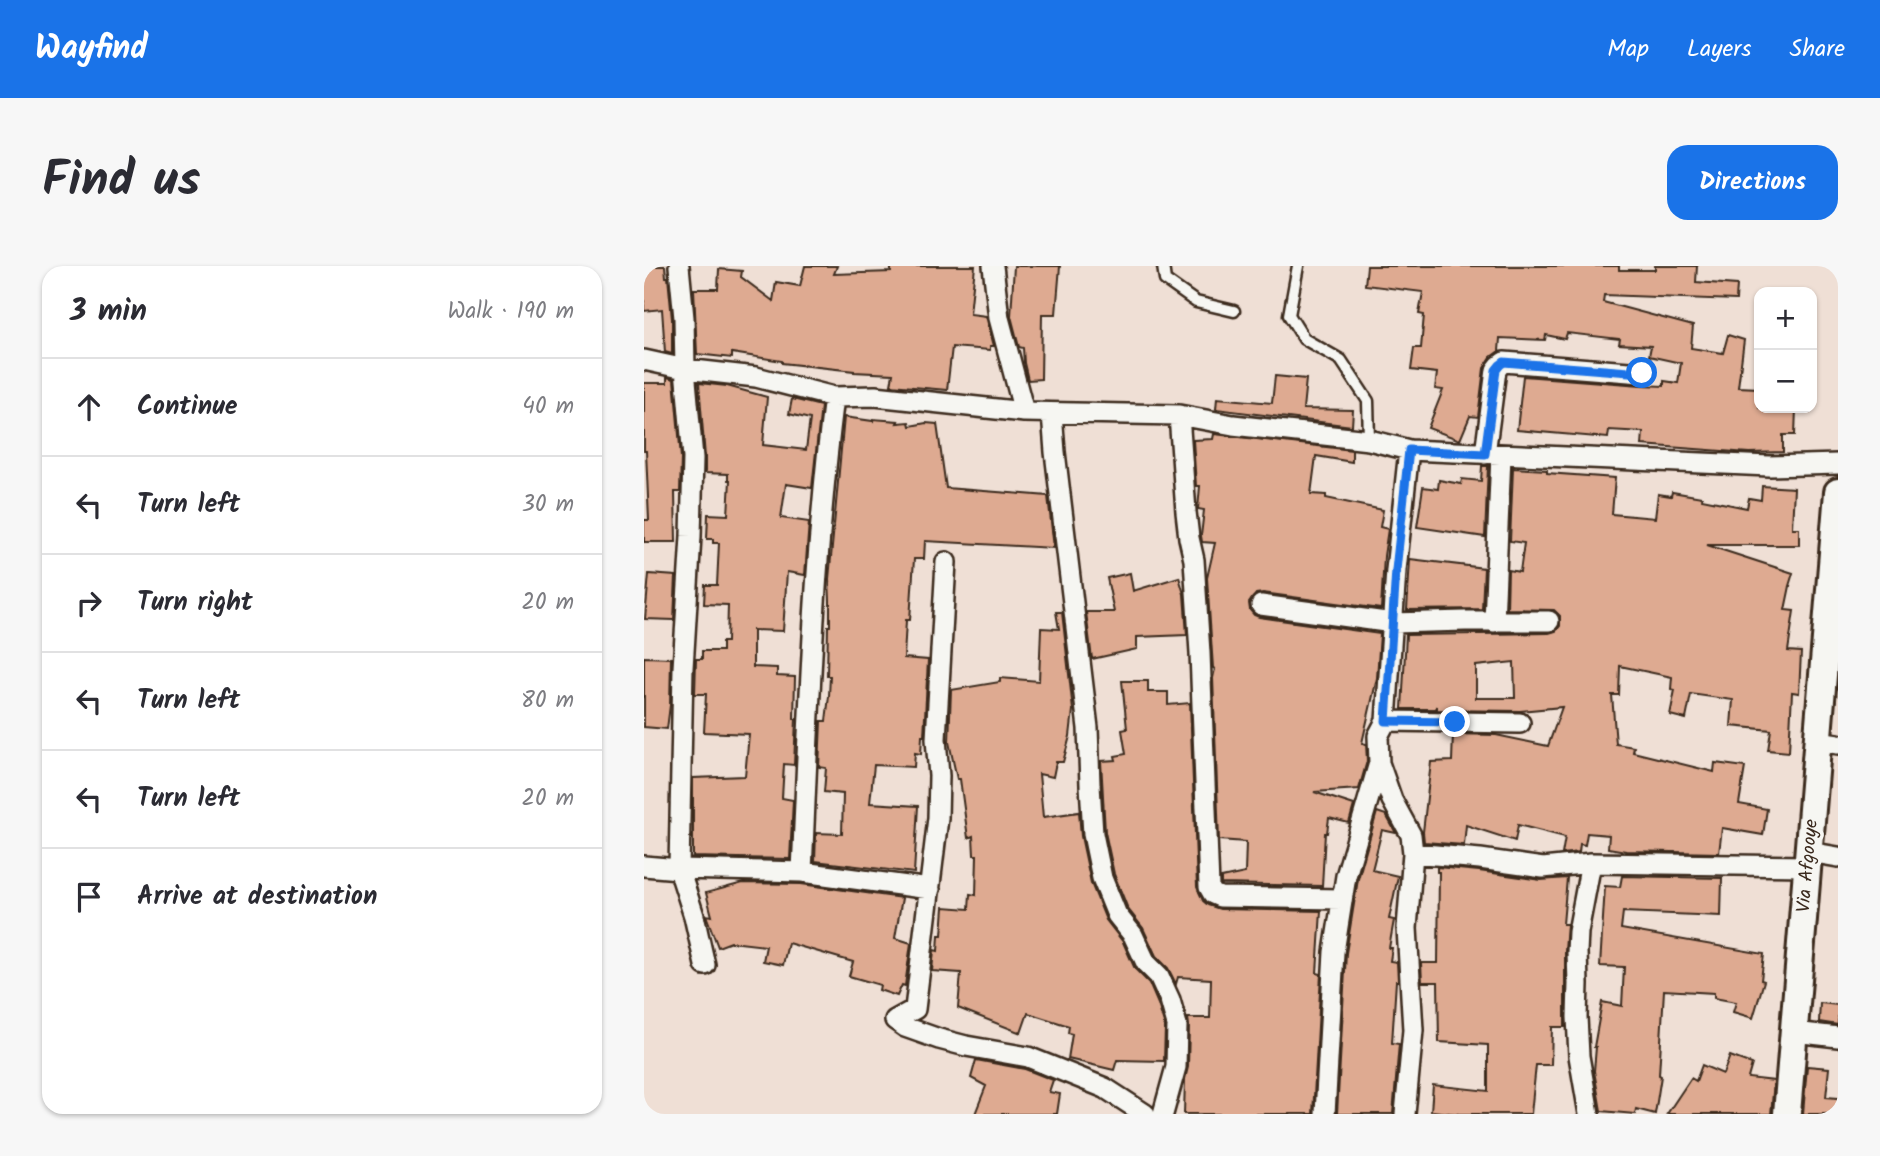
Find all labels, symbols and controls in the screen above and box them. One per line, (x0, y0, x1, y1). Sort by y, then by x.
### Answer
text: Wayfind (35, 23, 148, 76)
text: Map (1607, 30, 1649, 69)
text: Layers (1687, 30, 1751, 69)
text: Share (1789, 30, 1845, 69)
text: Find us (42, 143, 200, 221)
button: Directions (1667, 145, 1838, 220)
map controls (1754, 287, 1817, 413)
button: + (1754, 287, 1817, 350)
text: 3 min (70, 288, 147, 336)
text: Walk · 190 m (447, 294, 574, 330)
button: − (1754, 350, 1817, 413)
route start (1626, 357, 1657, 388)
text: Continue (137, 386, 238, 428)
icon: ahead (70, 388, 108, 426)
text: 40 m (522, 389, 574, 425)
text: Turn left (137, 484, 240, 526)
icon: left (70, 486, 108, 524)
text: 30 m (522, 487, 574, 523)
text: Turn right (137, 582, 253, 624)
icon: right (70, 584, 108, 622)
text: 20 m (522, 585, 574, 621)
text: Turn left (137, 680, 240, 722)
icon: left (70, 682, 108, 720)
text: 80 m (521, 683, 574, 719)
route end (1439, 706, 1470, 737)
text: Turn left (137, 778, 240, 820)
icon: left (70, 780, 108, 818)
text: 20 m (522, 781, 574, 817)
street label: Via Afgooye (1789, 818, 1827, 914)
text: Arrive at destination (137, 876, 377, 918)
icon: arrive (70, 878, 108, 916)

